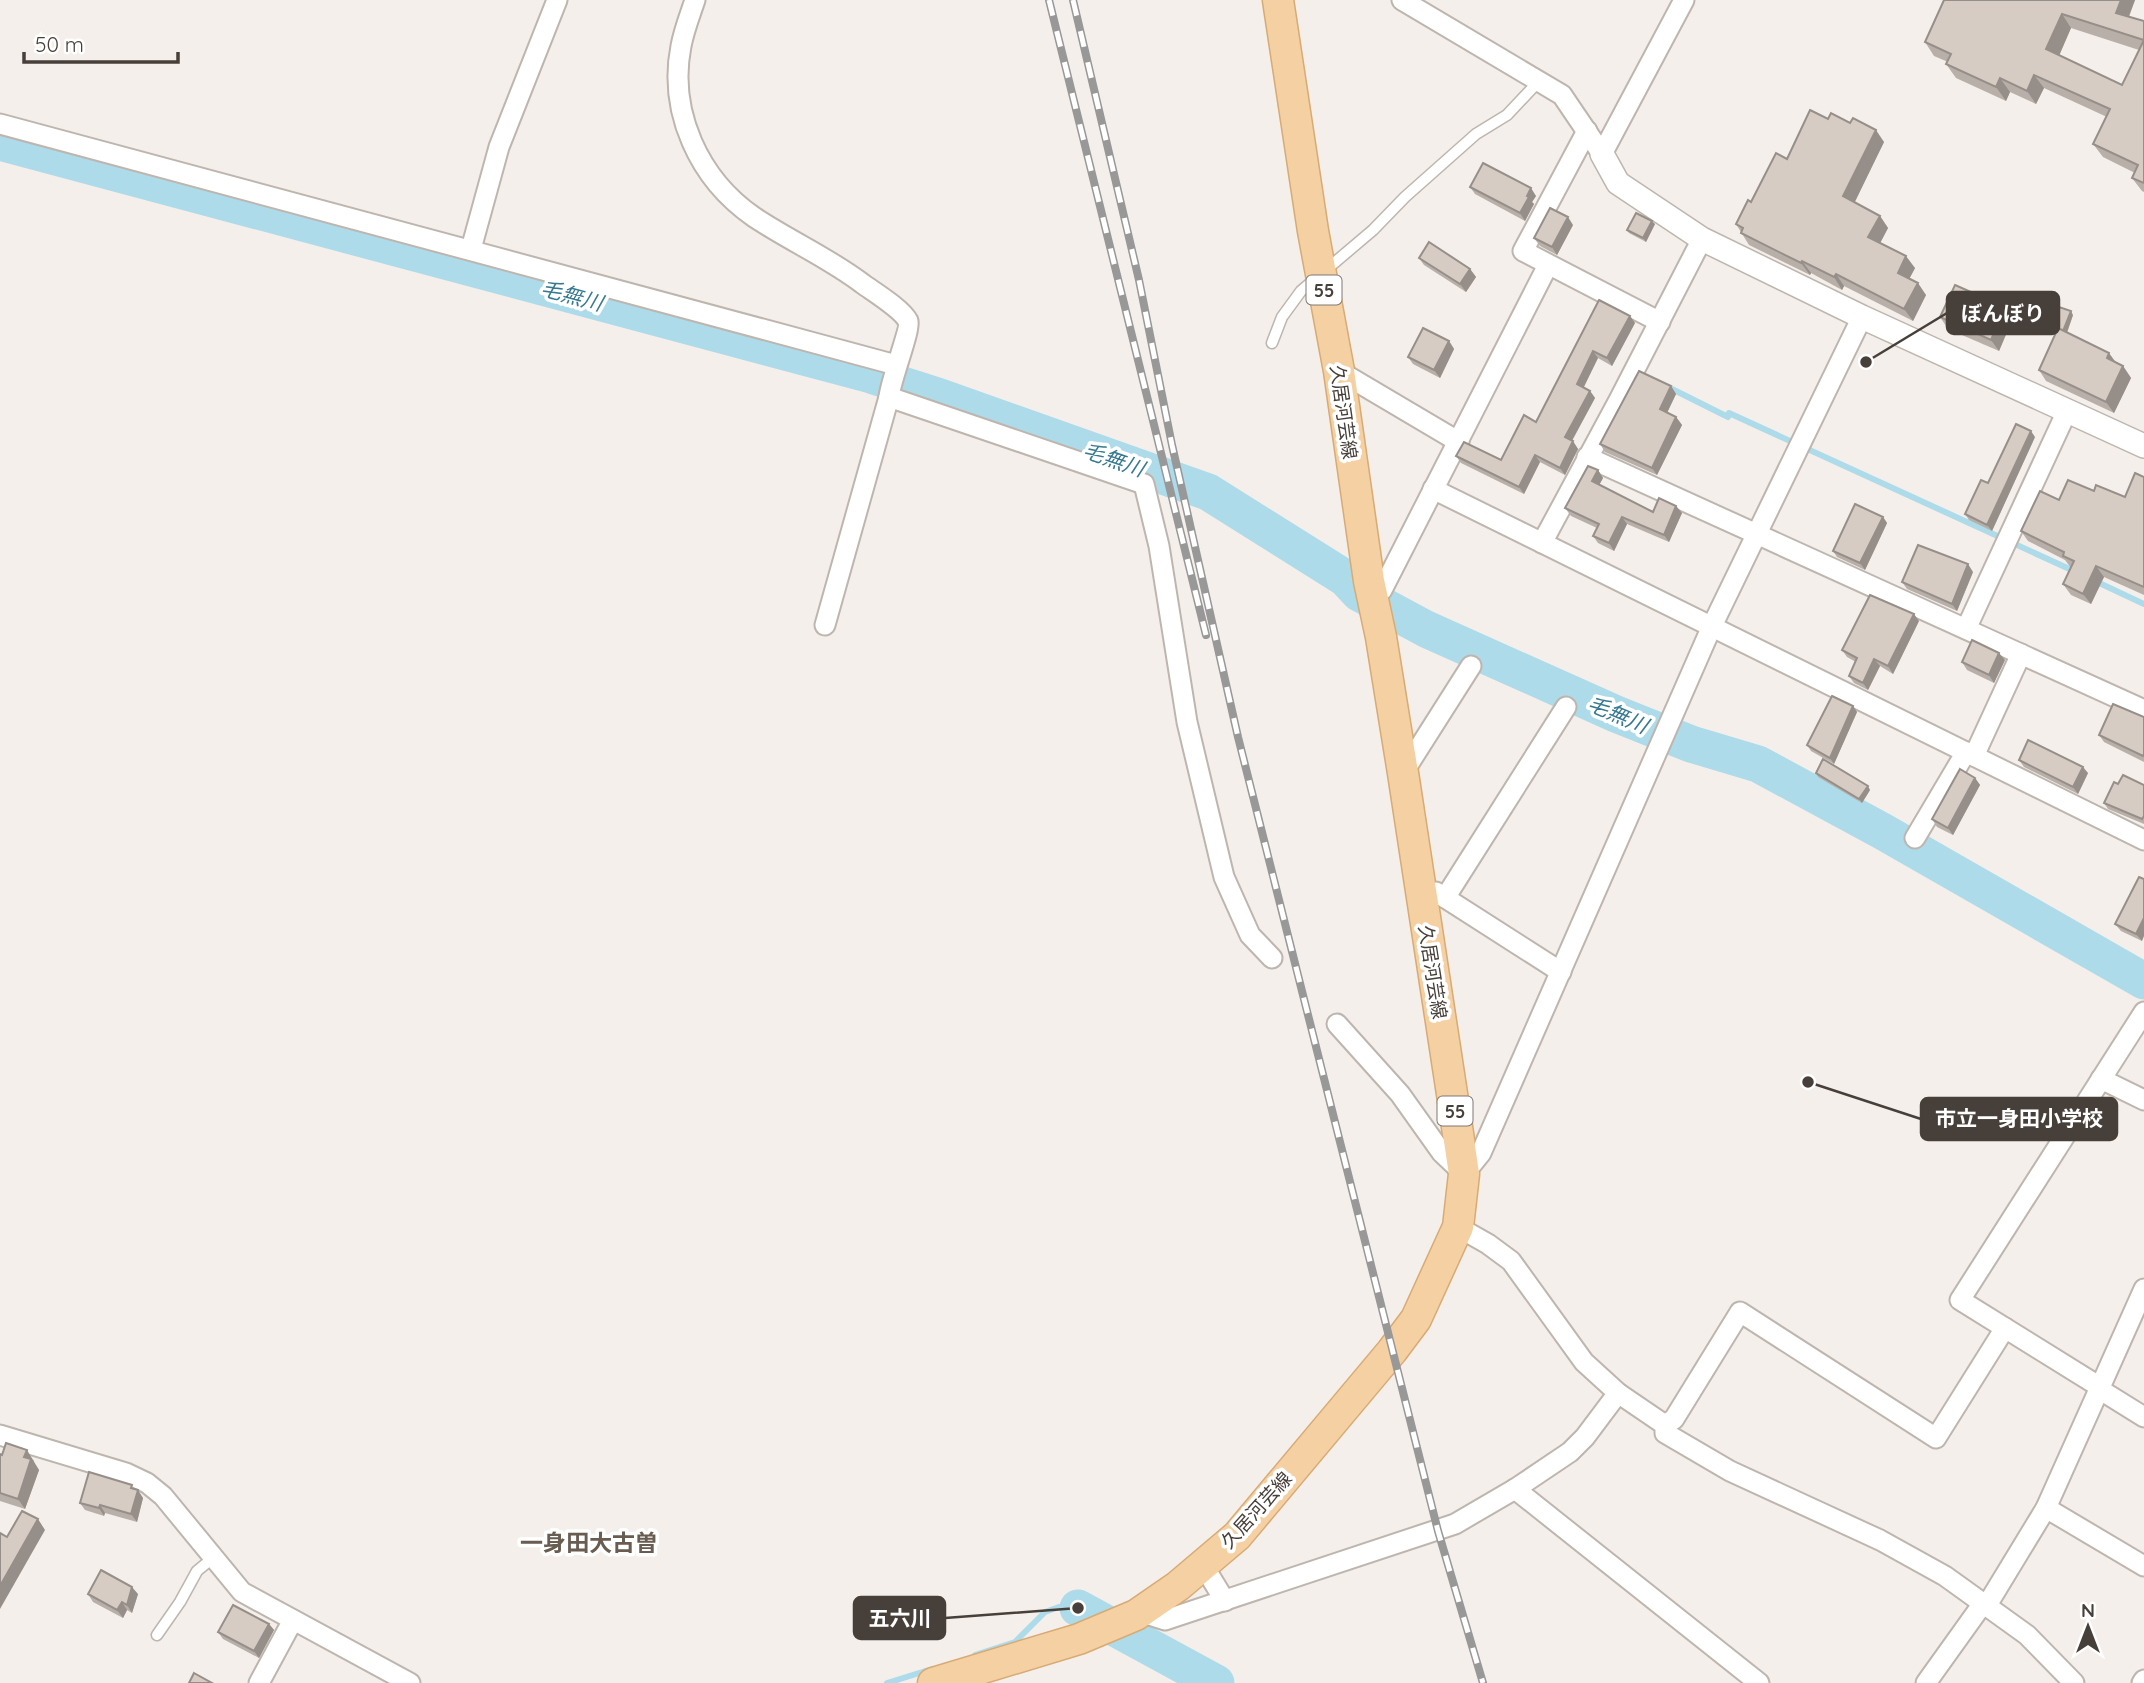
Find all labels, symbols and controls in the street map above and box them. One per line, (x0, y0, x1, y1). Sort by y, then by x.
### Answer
scale bar (24, 21, 178, 65)
text: 50 m (35, 31, 84, 57)
water label: 毛無川 (538, 274, 608, 316)
road number: 55 (1306, 276, 1342, 304)
callout: ぼんぼり (1947, 292, 2059, 334)
text: ぼんぼり (1961, 300, 2045, 326)
street label: 久居河芸線 (1326, 363, 1362, 461)
water label: 毛無川 (1080, 436, 1150, 482)
water label: 毛無川 (1584, 690, 1654, 739)
street label: 久居河芸線 (1414, 923, 1452, 1021)
road number: 55 (1438, 1096, 1472, 1126)
callout: 市立一身田小学校 (1921, 1098, 2117, 1140)
text: 市立一身田小学校 (1935, 1105, 2103, 1131)
street label: 久居河芸線 (1215, 1467, 1297, 1553)
district label: 一身田大古曽 (520, 1528, 658, 1557)
north arrow (2053, 1592, 2123, 1662)
callout: 五六川 (854, 1597, 945, 1639)
text: N (2081, 1598, 2095, 1622)
text: 五六川 (869, 1605, 932, 1631)

